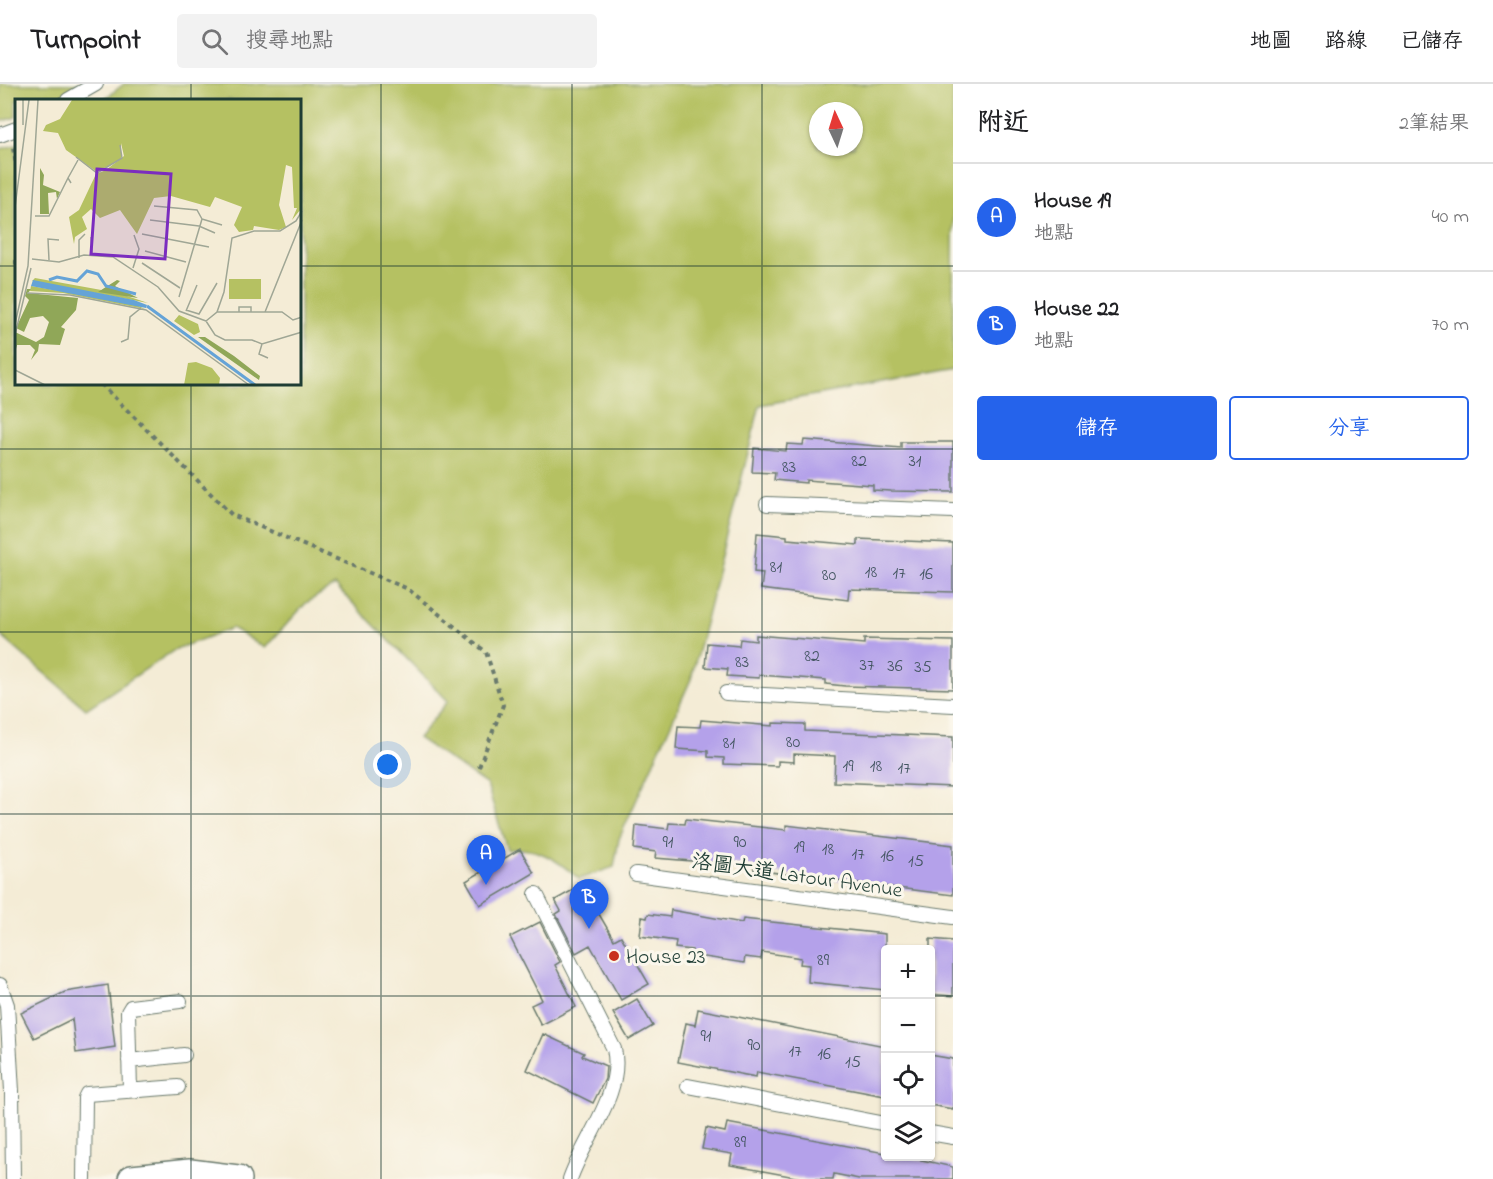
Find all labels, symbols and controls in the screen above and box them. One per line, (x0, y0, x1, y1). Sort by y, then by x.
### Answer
search box (177, 14, 597, 68)
text: Turnpoint (30, 21, 141, 62)
icon: search (198, 25, 231, 58)
text: 搜尋地點 (246, 26, 334, 58)
text: 地圖 (1250, 27, 1292, 57)
text: 路線 (1325, 27, 1367, 57)
text: 已儲存 (1400, 27, 1463, 57)
inset map (15, 99, 302, 386)
north arrow (809, 102, 863, 156)
text: 附近 (977, 105, 1029, 143)
text: 2筆結果 (1399, 110, 1469, 139)
text: House 19 (1034, 186, 1111, 218)
text: A (990, 203, 1003, 232)
text: 40 m (1432, 203, 1469, 232)
text: 地點 (1034, 220, 1074, 249)
text: House 22 (1034, 294, 1119, 326)
text: B (990, 311, 1003, 340)
text: 70 m (1432, 311, 1469, 340)
text: 地點 (1034, 328, 1074, 357)
button: 儲存 (977, 396, 1217, 460)
button: 分享 (1229, 396, 1469, 460)
house number: 82 (851, 449, 867, 475)
house number: 31 (908, 449, 922, 475)
house number: 83 (782, 455, 796, 481)
house number: 81 (770, 555, 783, 581)
house number: 18 (865, 560, 877, 586)
house number: 17 (892, 561, 906, 587)
house number: 16 (919, 562, 933, 588)
house number: 80 (822, 563, 836, 589)
house number: 82 (804, 644, 820, 670)
house number: 83 (735, 650, 749, 676)
house number: 37 (860, 653, 875, 679)
house number: 36 (887, 654, 903, 680)
house number: 35 (914, 655, 932, 681)
house number: 80 (786, 730, 800, 756)
house number: 81 (723, 731, 736, 757)
your location (373, 750, 402, 779)
house number: 19 (842, 754, 854, 780)
house number: 18 (870, 754, 882, 780)
house number: 17 (897, 756, 911, 782)
house number: 91 (662, 830, 674, 856)
house number: 90 (733, 830, 747, 856)
house number: 19 (793, 835, 805, 861)
pin: A (466, 836, 506, 885)
house number: 18 (822, 837, 834, 863)
house number: 17 (851, 842, 865, 868)
house number: 16 (880, 844, 894, 870)
street label: 洛圖大道 Latour Avenue (689, 847, 905, 907)
house number: 15 (908, 849, 924, 875)
pin: B (570, 880, 608, 929)
place label: House 23 (626, 943, 706, 973)
map controls (881, 945, 935, 1161)
button: + (881, 945, 935, 999)
house number: 89 (817, 948, 830, 974)
marker: House 23 (607, 949, 621, 963)
button: − (881, 999, 935, 1053)
house number: 91 (700, 1024, 712, 1050)
house number: 90 (747, 1033, 761, 1059)
house number: 17 (788, 1039, 802, 1065)
house number: 16 (817, 1042, 831, 1068)
house number: 15 (845, 1050, 861, 1076)
button: locate (881, 1053, 935, 1107)
button: layers (881, 1107, 935, 1161)
house number: 89 (734, 1130, 747, 1156)

